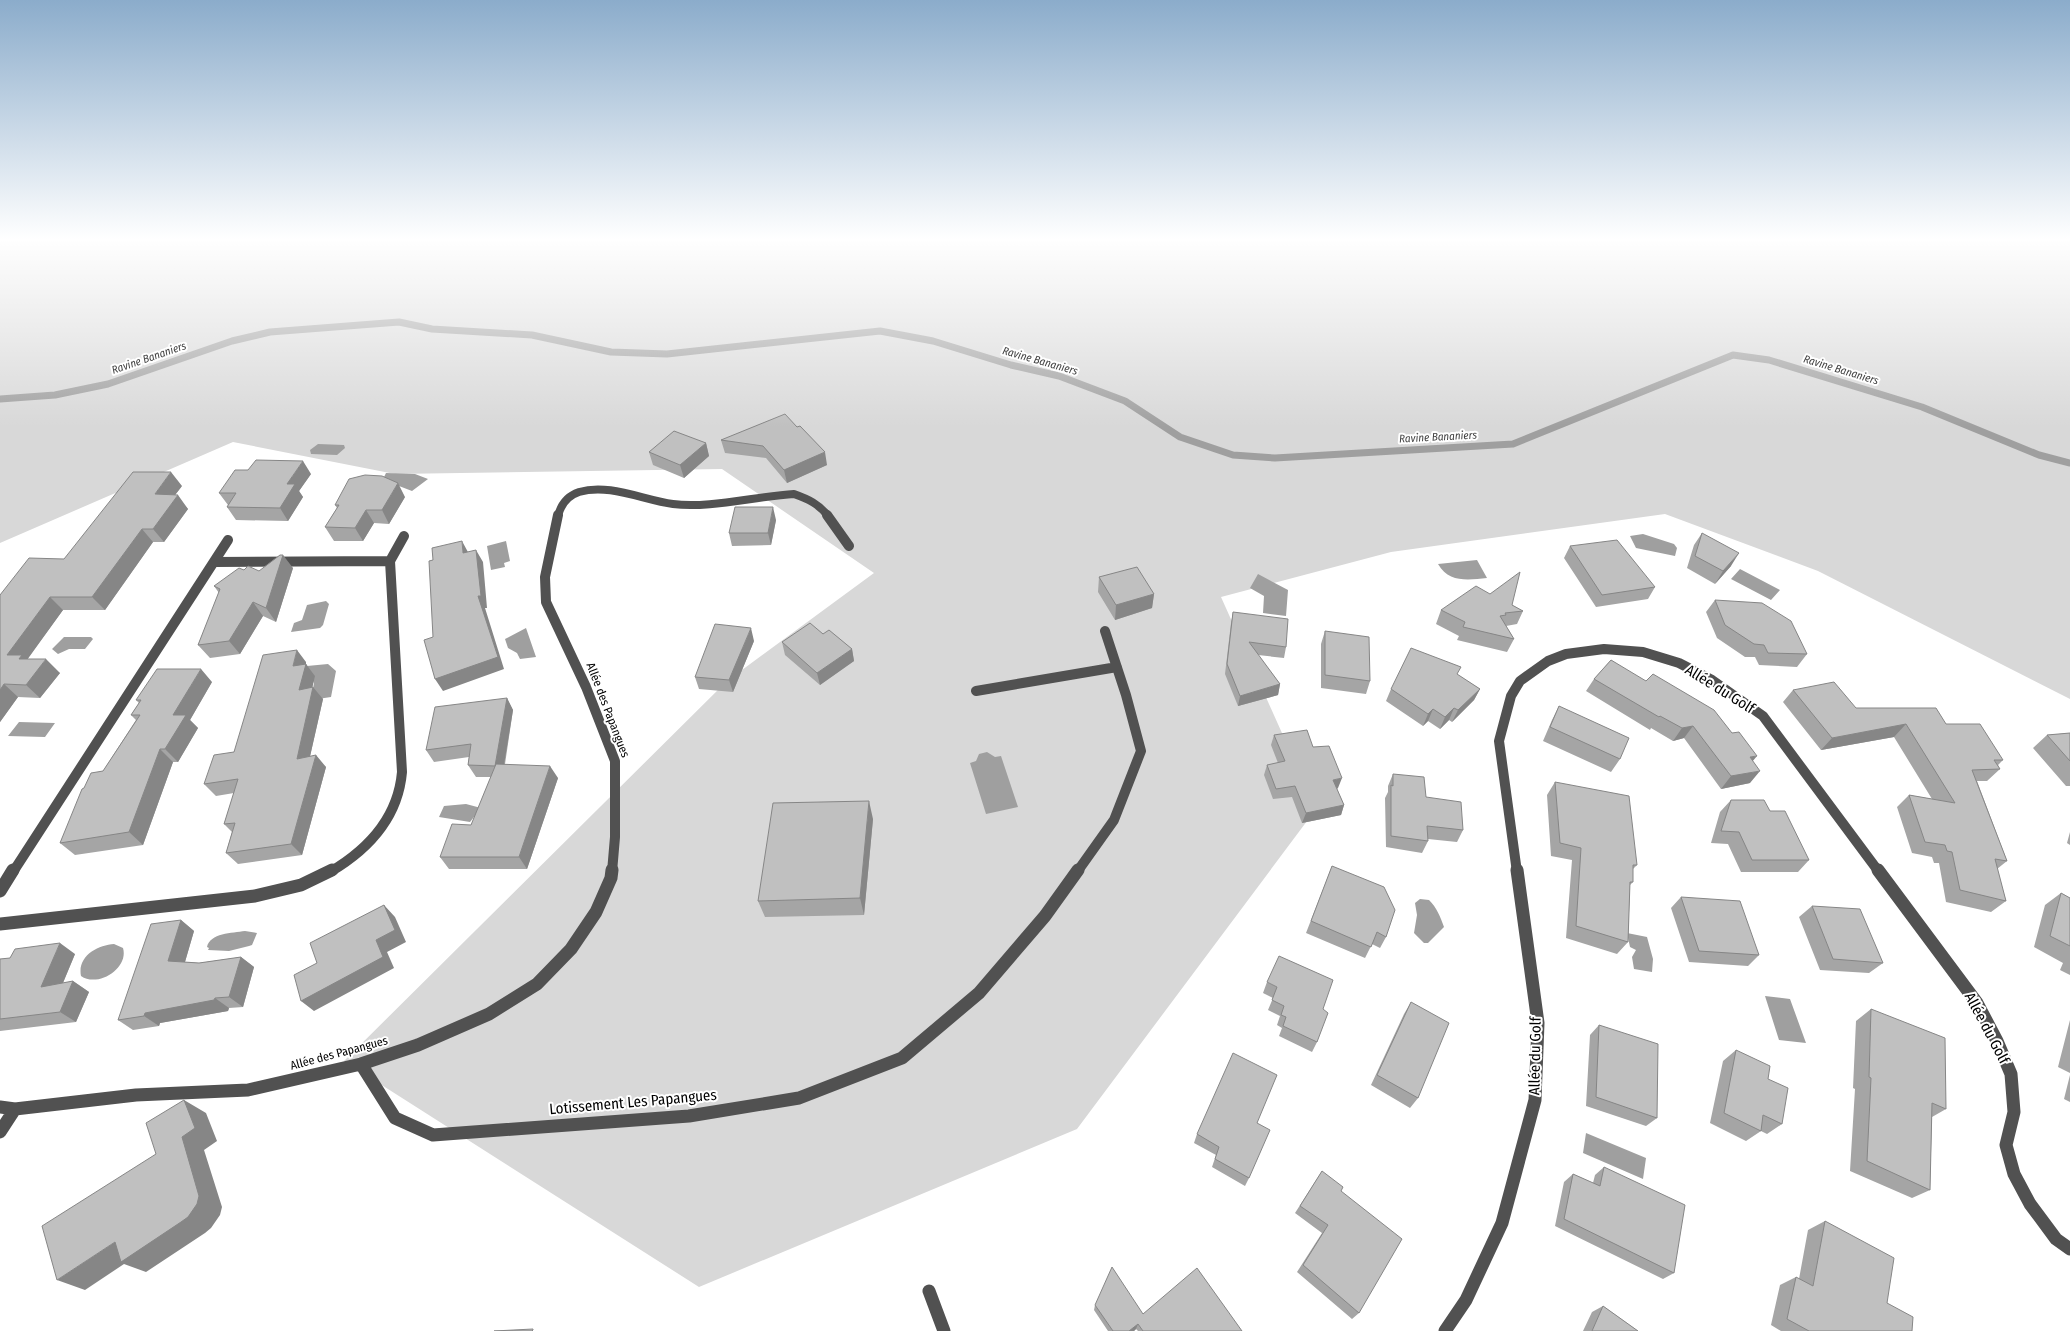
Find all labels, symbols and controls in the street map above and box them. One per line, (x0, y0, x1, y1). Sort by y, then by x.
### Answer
water label: Ravine Bananiers (110, 339, 188, 377)
water label: Ravine Bananiers (1001, 344, 1080, 378)
water label: Ravine Bananiers (1802, 352, 1880, 388)
water label: Ravine Bananiers (1399, 428, 1478, 446)
street label: Allée des Papangues (583, 661, 633, 759)
street label: Allée du Golf (1682, 661, 1759, 718)
street label: Allée du Golf (1961, 989, 2014, 1068)
street label: Allée du Golf (1525, 1015, 1545, 1095)
street label: Allée des Papangues (289, 1033, 389, 1073)
street label: Lotissement Les Papangues (549, 1086, 717, 1118)

